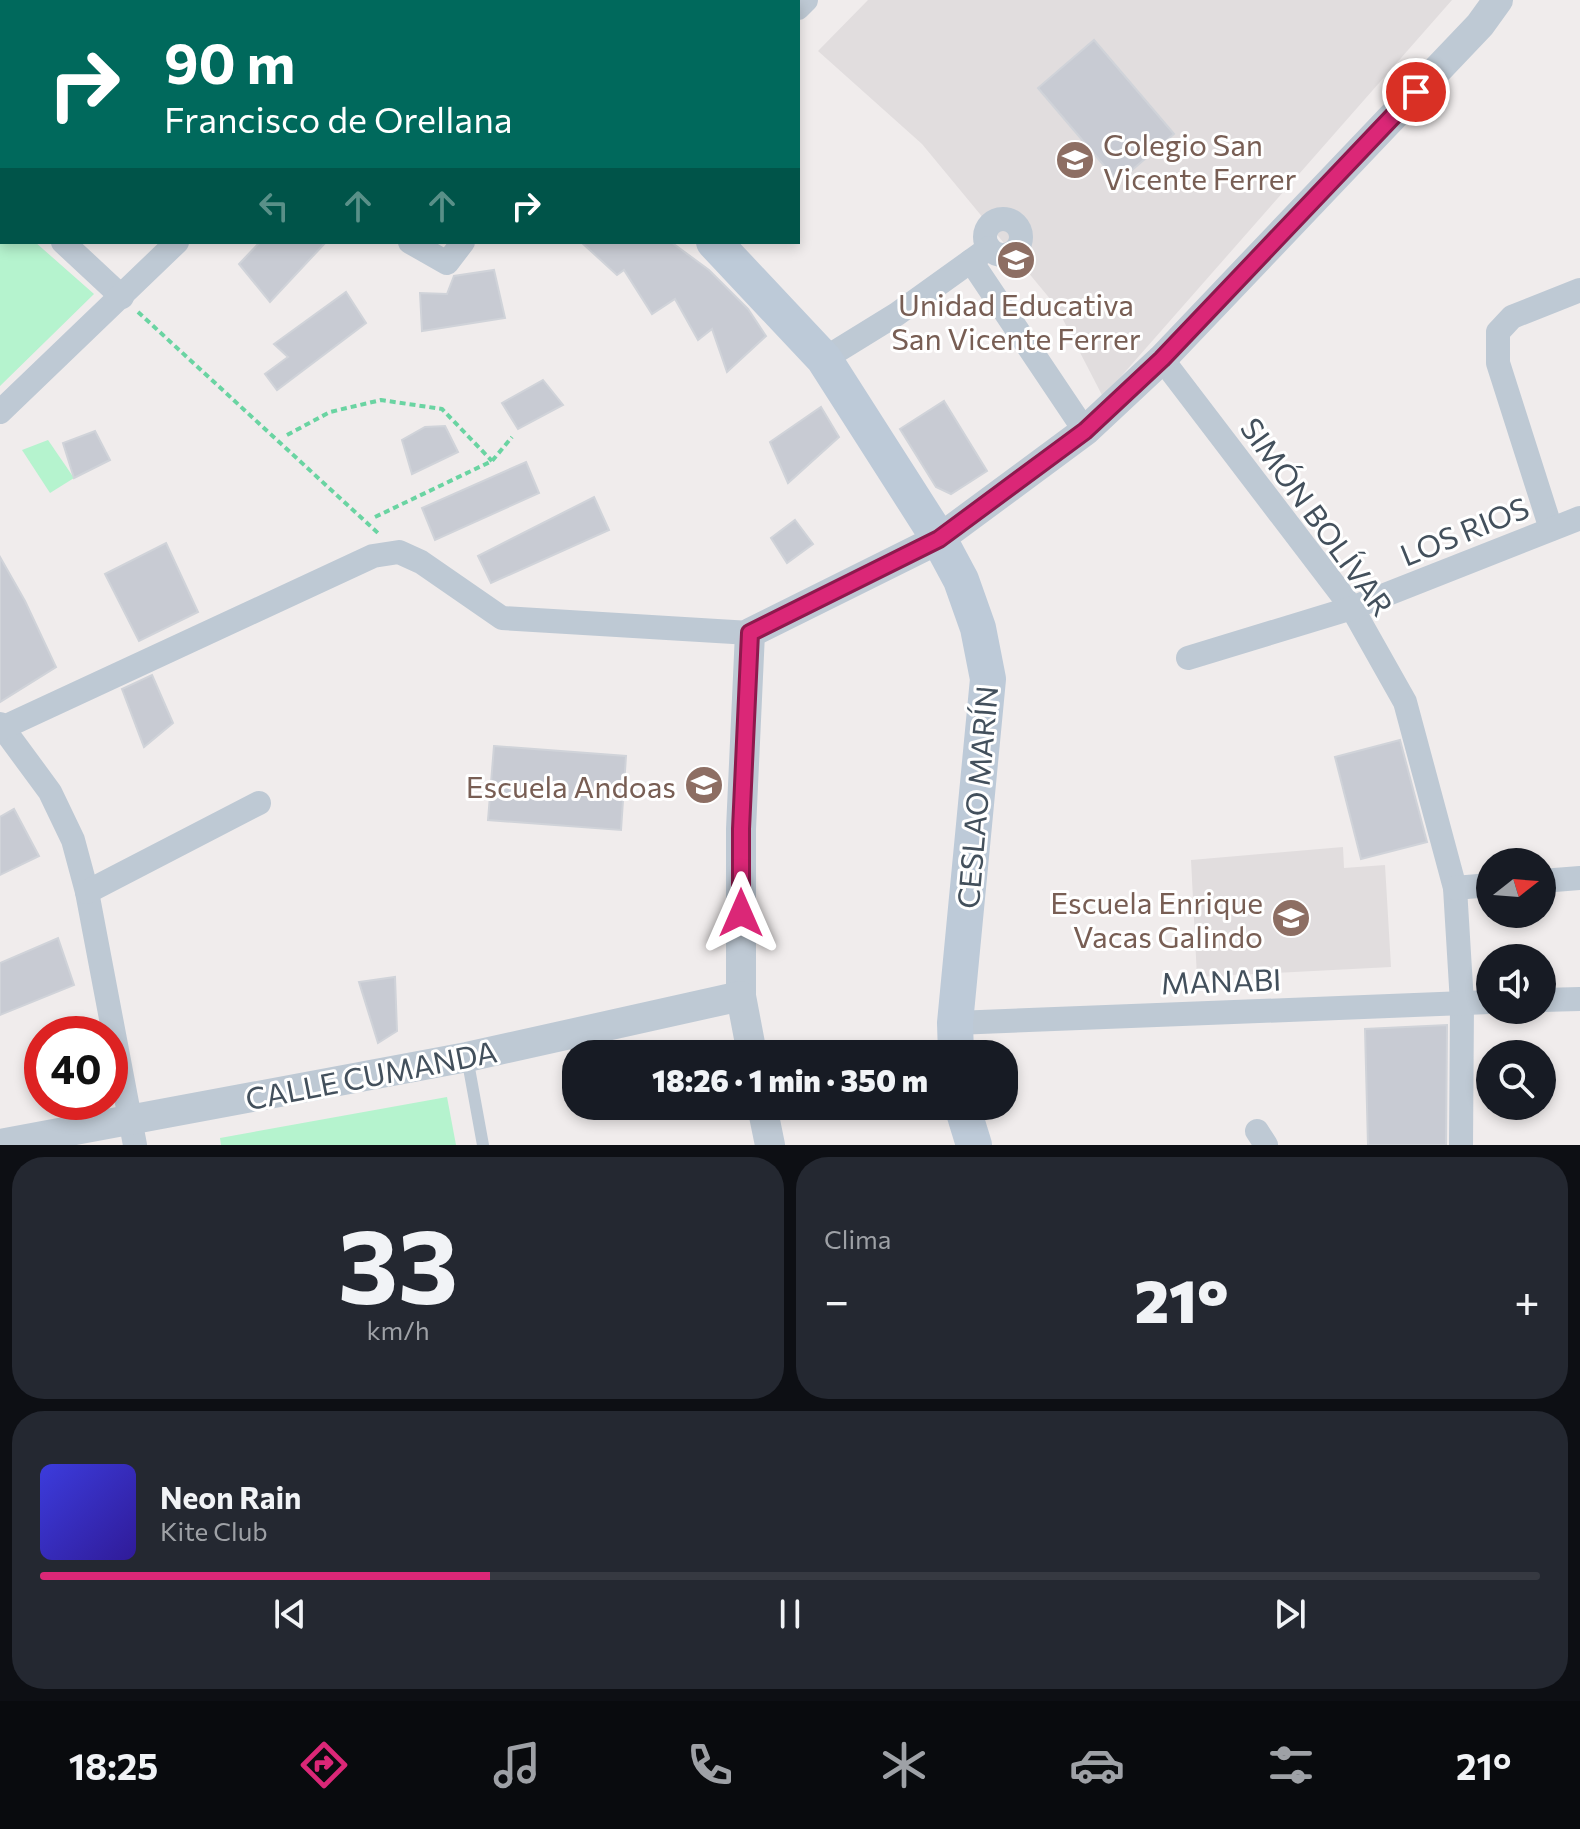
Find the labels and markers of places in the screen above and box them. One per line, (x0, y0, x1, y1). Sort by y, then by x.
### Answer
pin (1382, 58, 1450, 126)
place label: Colegio San Vicente Ferrer (1103, 125, 1296, 196)
school or university icon: Colegio San Vicente Ferrer (1054, 139, 1096, 181)
school or university icon: Unidad Educativa San Vicente Ferrer (995, 239, 1037, 281)
place label: Unidad Educativa San Vicente Ferrer (891, 285, 1141, 356)
school or university icon: Escuela Andoas (683, 764, 725, 806)
place label: Escuela Andoas (466, 767, 676, 804)
place label: Escuela Enrique Vacas Galindo (1050, 883, 1263, 954)
school or university icon: Escuela Enrique Vacas Galindo (1270, 897, 1312, 939)

